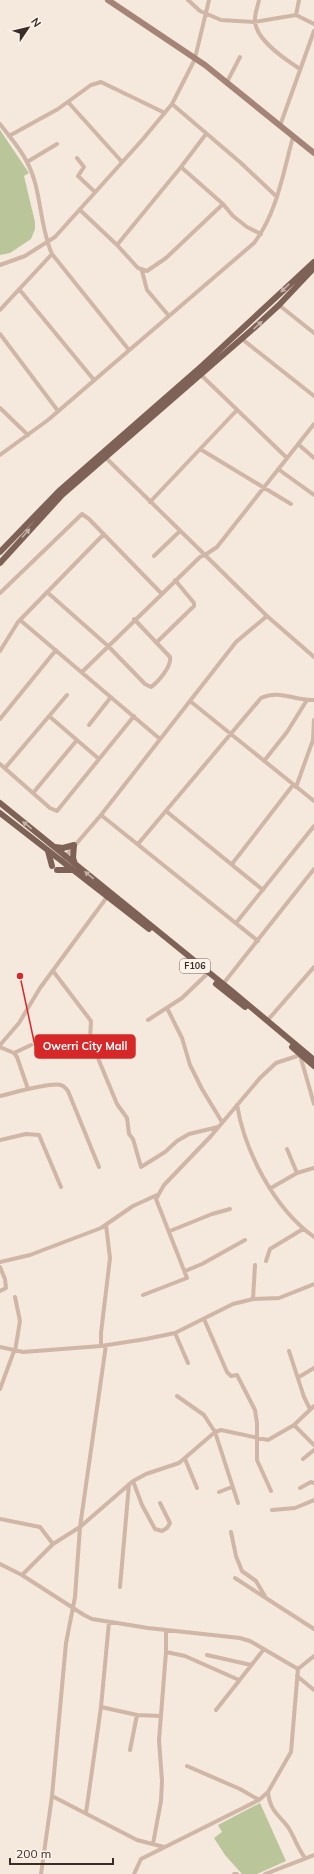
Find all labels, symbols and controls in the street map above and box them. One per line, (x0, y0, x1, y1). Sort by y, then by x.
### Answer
north arrow (8, 8, 48, 48)
text: N (28, 15, 44, 30)
one-way arrow (280, 283, 290, 293)
one-way arrow (252, 320, 263, 329)
one-way arrow (21, 529, 30, 538)
one-way arrow (21, 820, 32, 829)
one-way arrow (84, 871, 95, 880)
road number: F106 (180, 959, 210, 973)
callout: Owerri City Mall (35, 1035, 135, 1058)
text: Owerri City Mall (43, 1039, 127, 1053)
scale bar (10, 1840, 113, 1866)
text: 200 m (16, 1846, 51, 1861)

